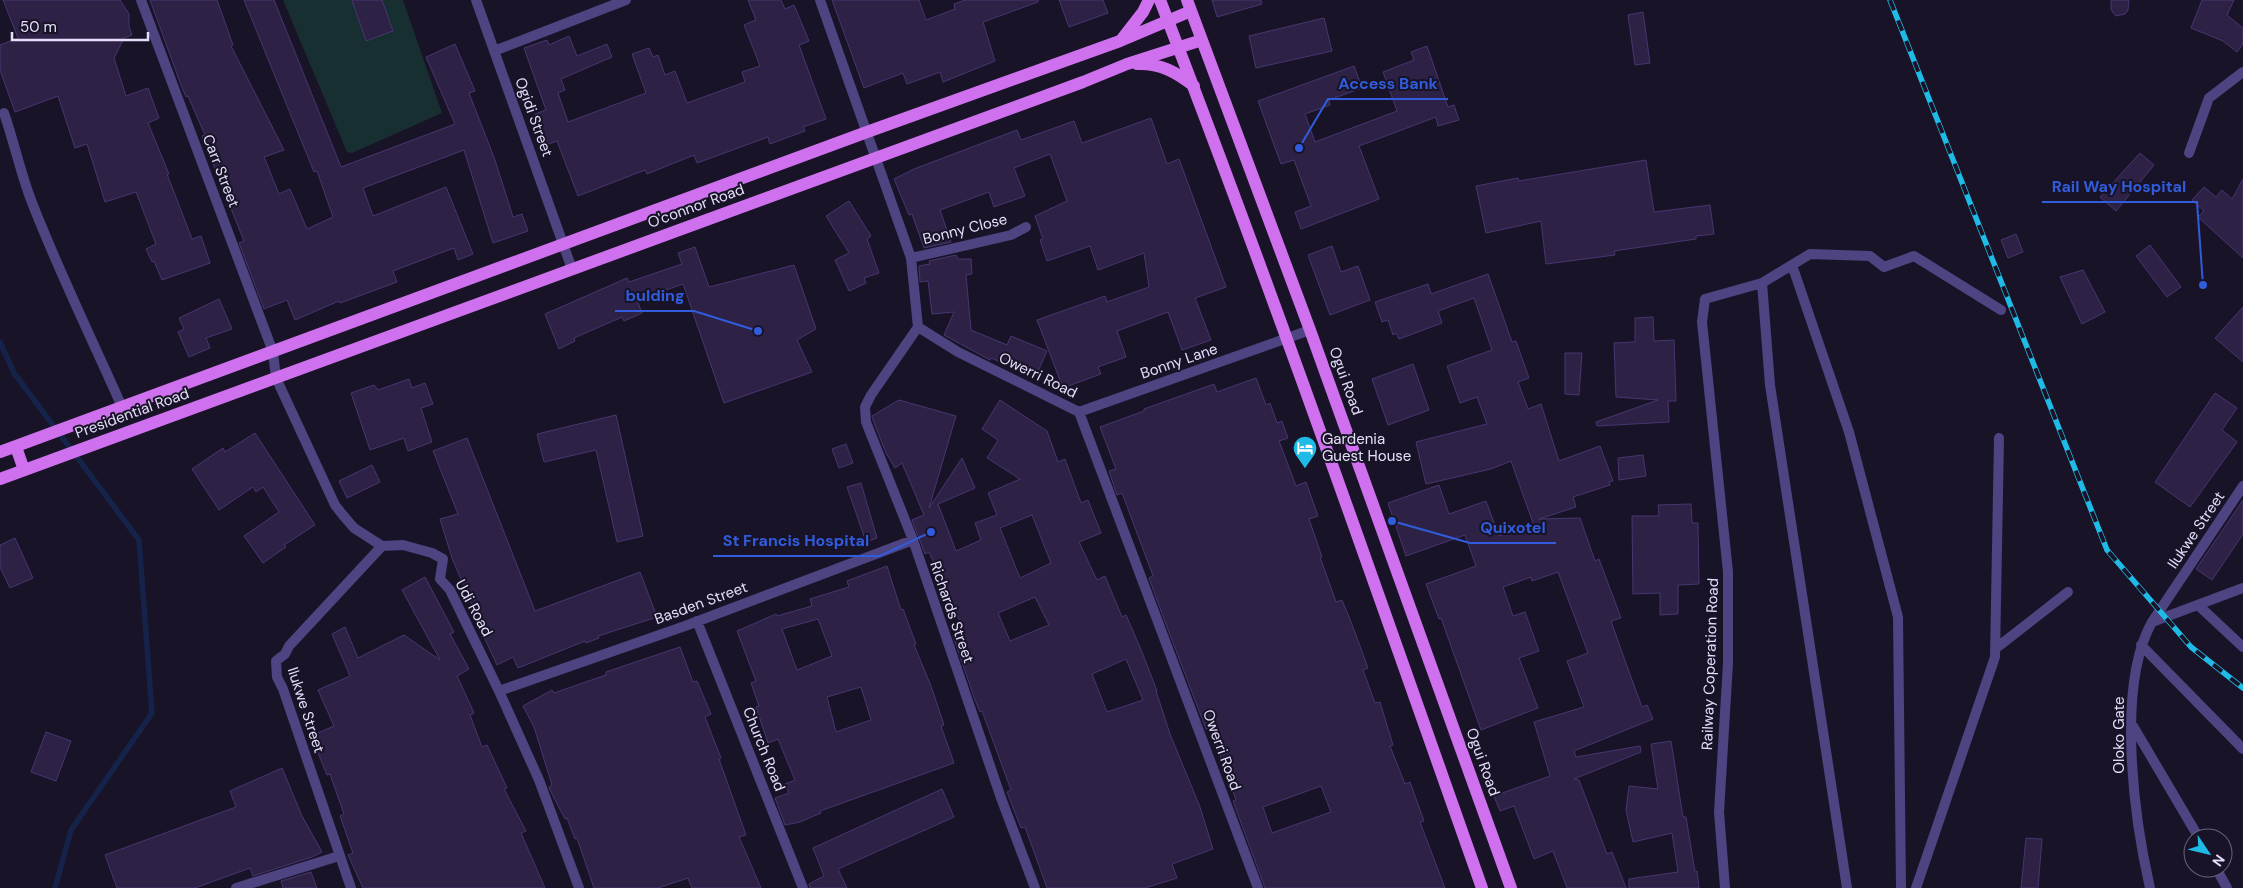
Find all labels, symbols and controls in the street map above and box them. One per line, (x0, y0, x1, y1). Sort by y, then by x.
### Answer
scale bar (12, 10, 149, 42)
text: 50 m (20, 17, 57, 37)
callout: Access Bank (1328, 68, 1448, 99)
text: Access Bank (1338, 73, 1439, 94)
street label: Ogidi Street (510, 75, 558, 160)
street label: Carr Street (198, 132, 244, 210)
callout: Rail Way Hospital (2042, 171, 2197, 202)
text: Rail Way Hospital (2052, 176, 2186, 197)
street label: O'connor Road (645, 179, 747, 233)
street label: Bonny Close (921, 209, 1009, 249)
callout: bulding (615, 280, 694, 311)
text: bulding (626, 285, 684, 306)
street label: Bonny Lane (1138, 338, 1220, 384)
street label: Ogui Road (1324, 344, 1368, 418)
street label: Owerri Road (995, 347, 1081, 403)
street label: Presidential Road (72, 383, 192, 443)
place label: Gardenia Guest House (1322, 429, 1411, 466)
hotel icon: Gardenia Guest House (1292, 435, 1318, 469)
street label: Ilukwe Street (2163, 487, 2229, 573)
callout: Quixotel (1470, 512, 1556, 543)
text: Quixotel (1480, 517, 1546, 538)
callout: St Francis Hospital (713, 525, 880, 556)
text: St Francis Hospital (723, 530, 869, 551)
street label: Richards Street (925, 558, 979, 666)
street label: Udi Road (451, 576, 497, 640)
street label: Basden Street (652, 577, 750, 629)
street label: Railway Coperation Road (1697, 578, 1723, 750)
street label: Ilukwe Street (283, 664, 329, 756)
street label: Oloko Gate (2109, 696, 2129, 774)
street label: Church Road (738, 704, 790, 794)
street label: Owerri Road (1198, 707, 1246, 793)
street label: Ogui Road (1461, 725, 1505, 799)
north arrow (2183, 828, 2233, 878)
text: N (2208, 851, 2229, 870)

